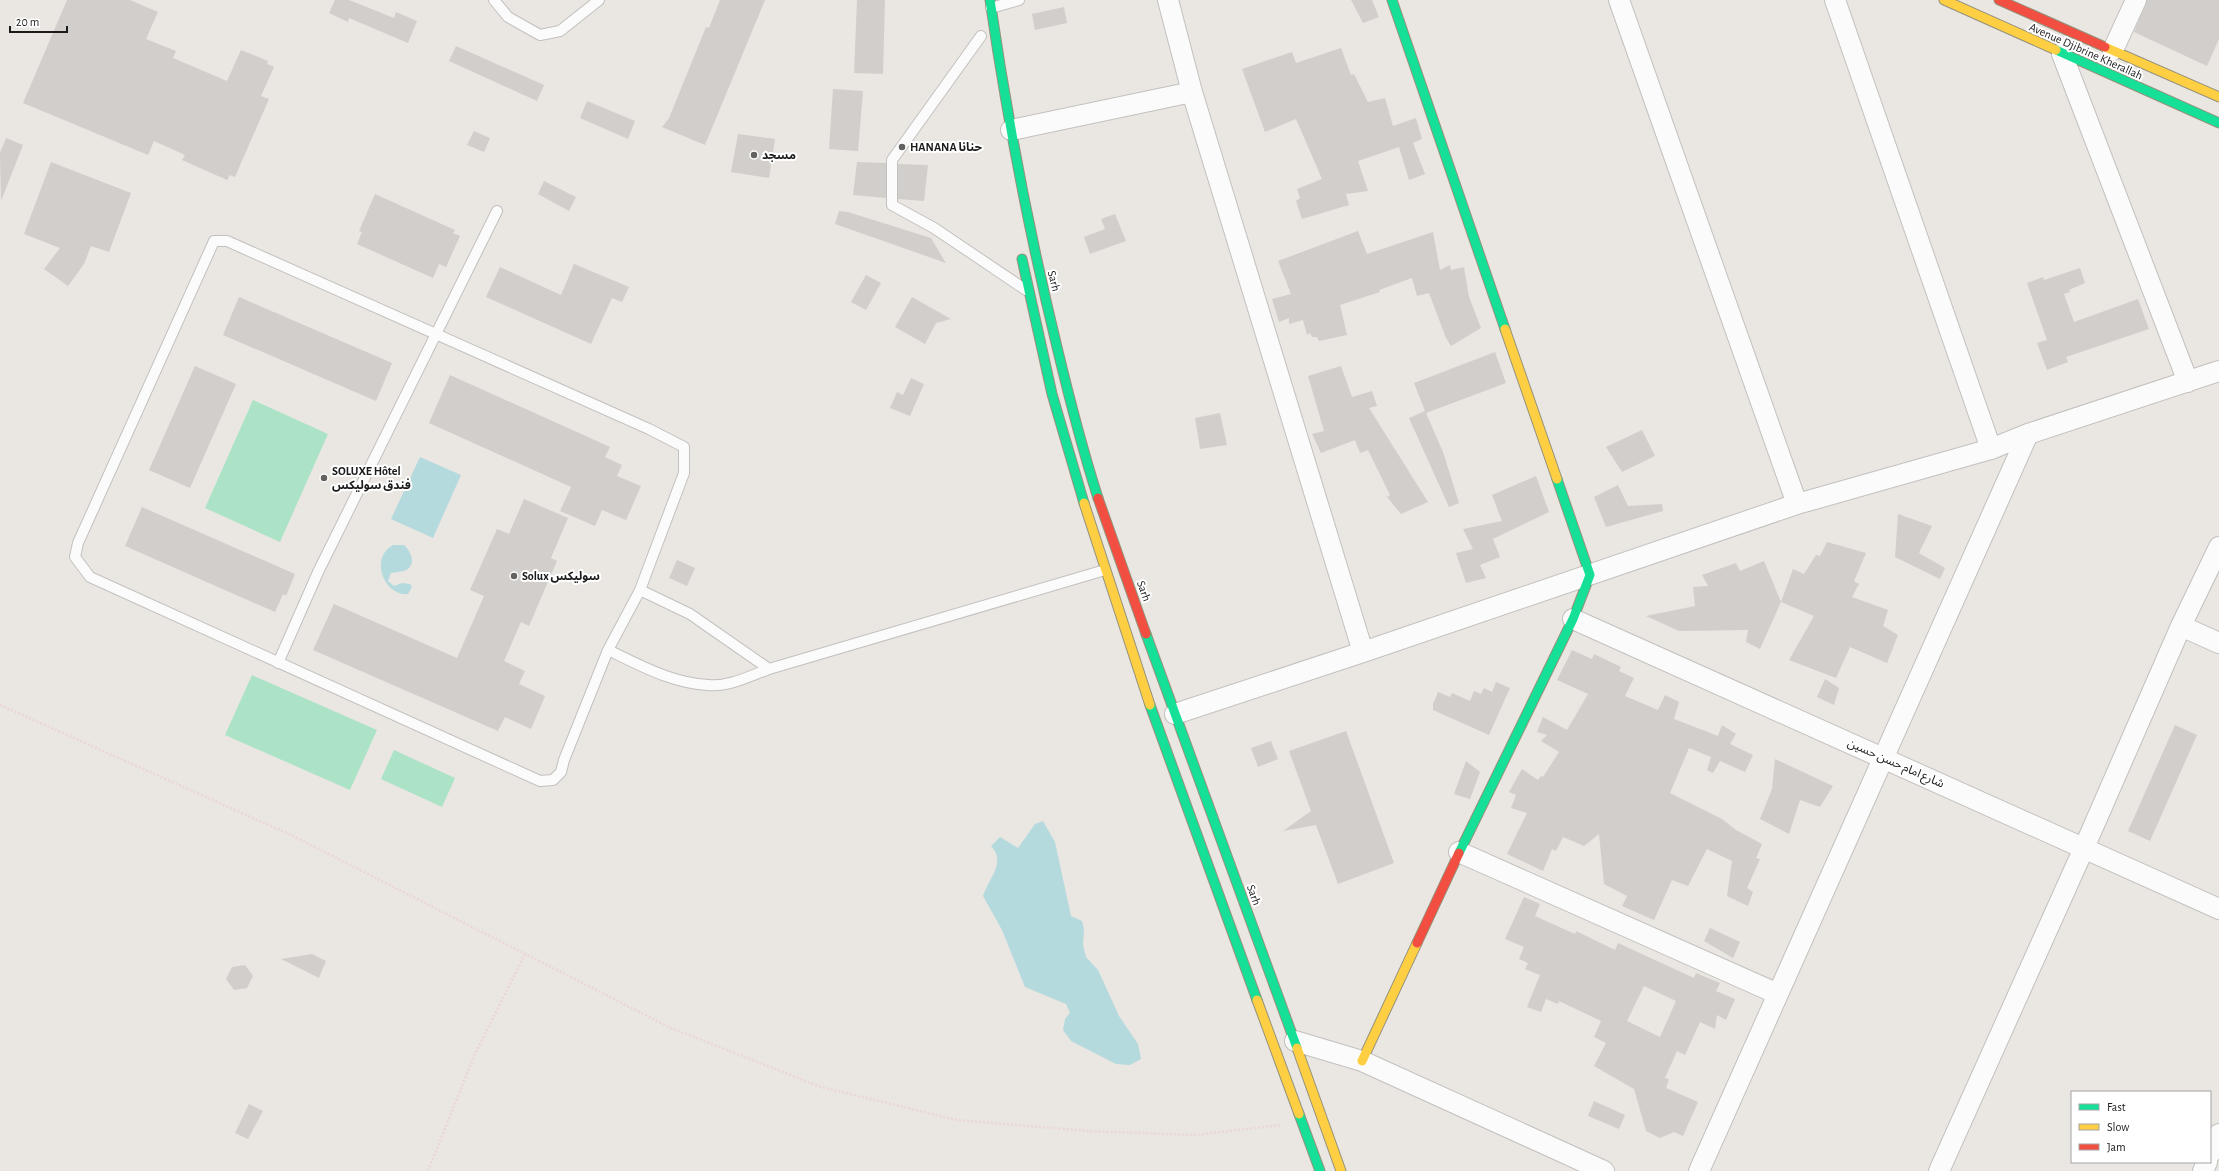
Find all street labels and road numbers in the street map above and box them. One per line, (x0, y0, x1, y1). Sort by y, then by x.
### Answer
street label: Avenue Djibrine Kherallah (2027, 20, 2145, 82)
street label: Sarh (1046, 269, 1062, 293)
street label: Sarh (1135, 579, 1153, 603)
street label: شارع امام حسن حسين (1845, 736, 1946, 792)
street label: Sarh (1245, 883, 1263, 907)

